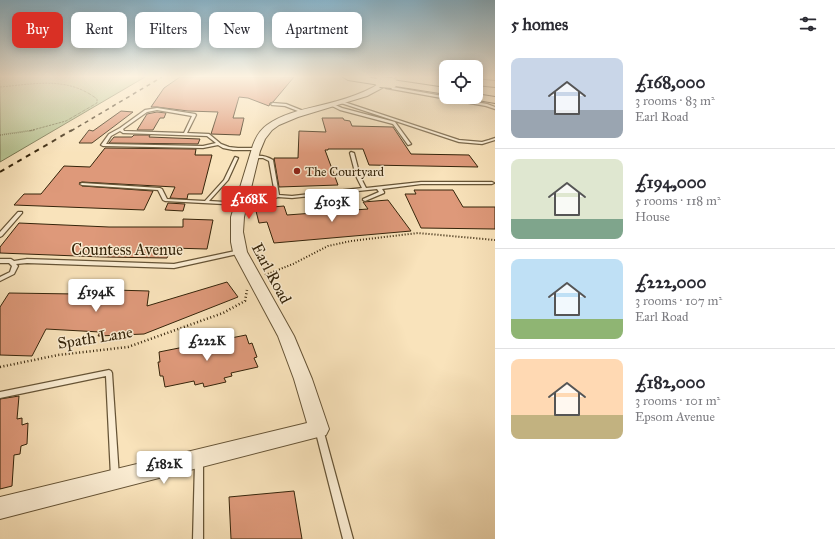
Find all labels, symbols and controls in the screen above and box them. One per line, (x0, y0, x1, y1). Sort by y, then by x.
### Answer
chip: Buy (12, 12, 63, 48)
chip: Rent (71, 12, 127, 48)
chip: Filters (135, 12, 201, 48)
chip: New (209, 12, 264, 48)
chip: Apartment (272, 12, 362, 48)
icon: filters (797, 13, 819, 35)
text: 5 homes (511, 14, 568, 35)
map controls (439, 60, 483, 104)
button: locate (439, 60, 483, 104)
text: £168,000 (635, 72, 705, 93)
icon: home (543, 74, 591, 122)
text: 3 rooms · 83 m² (635, 93, 715, 109)
text: Earl Road (635, 109, 689, 125)
place label: The Courtyard (305, 164, 385, 180)
marker: The Courtyard (292, 166, 302, 176)
text: £194,000 (635, 172, 706, 193)
icon: home (543, 175, 591, 223)
pin: £168K (221, 186, 277, 220)
pin: £103K (304, 189, 360, 223)
text: £168K (231, 191, 267, 207)
text: 5 rooms · 118 m² (635, 193, 721, 209)
text: £103K (314, 194, 350, 210)
text: House (635, 209, 670, 225)
street label: Countess Avenue (71, 240, 183, 259)
street label: Earl Road (248, 240, 295, 307)
text: £222,000 (635, 272, 706, 293)
icon: home (543, 275, 591, 323)
pin: £194K (68, 279, 124, 313)
text: £194K (77, 284, 115, 300)
text: 3 rooms · 107 m² (635, 293, 722, 309)
text: Earl Road (635, 309, 689, 325)
street label: Spath Lane (56, 322, 134, 353)
pin: £222K (179, 328, 235, 362)
text: £222K (188, 333, 226, 349)
text: £182,000 (635, 372, 705, 393)
icon: home (543, 375, 591, 423)
text: 3 rooms · 101 m² (635, 393, 720, 409)
text: Epsom Avenue (635, 409, 715, 425)
pin: £182K (136, 451, 192, 485)
text: £182K (146, 456, 182, 472)

